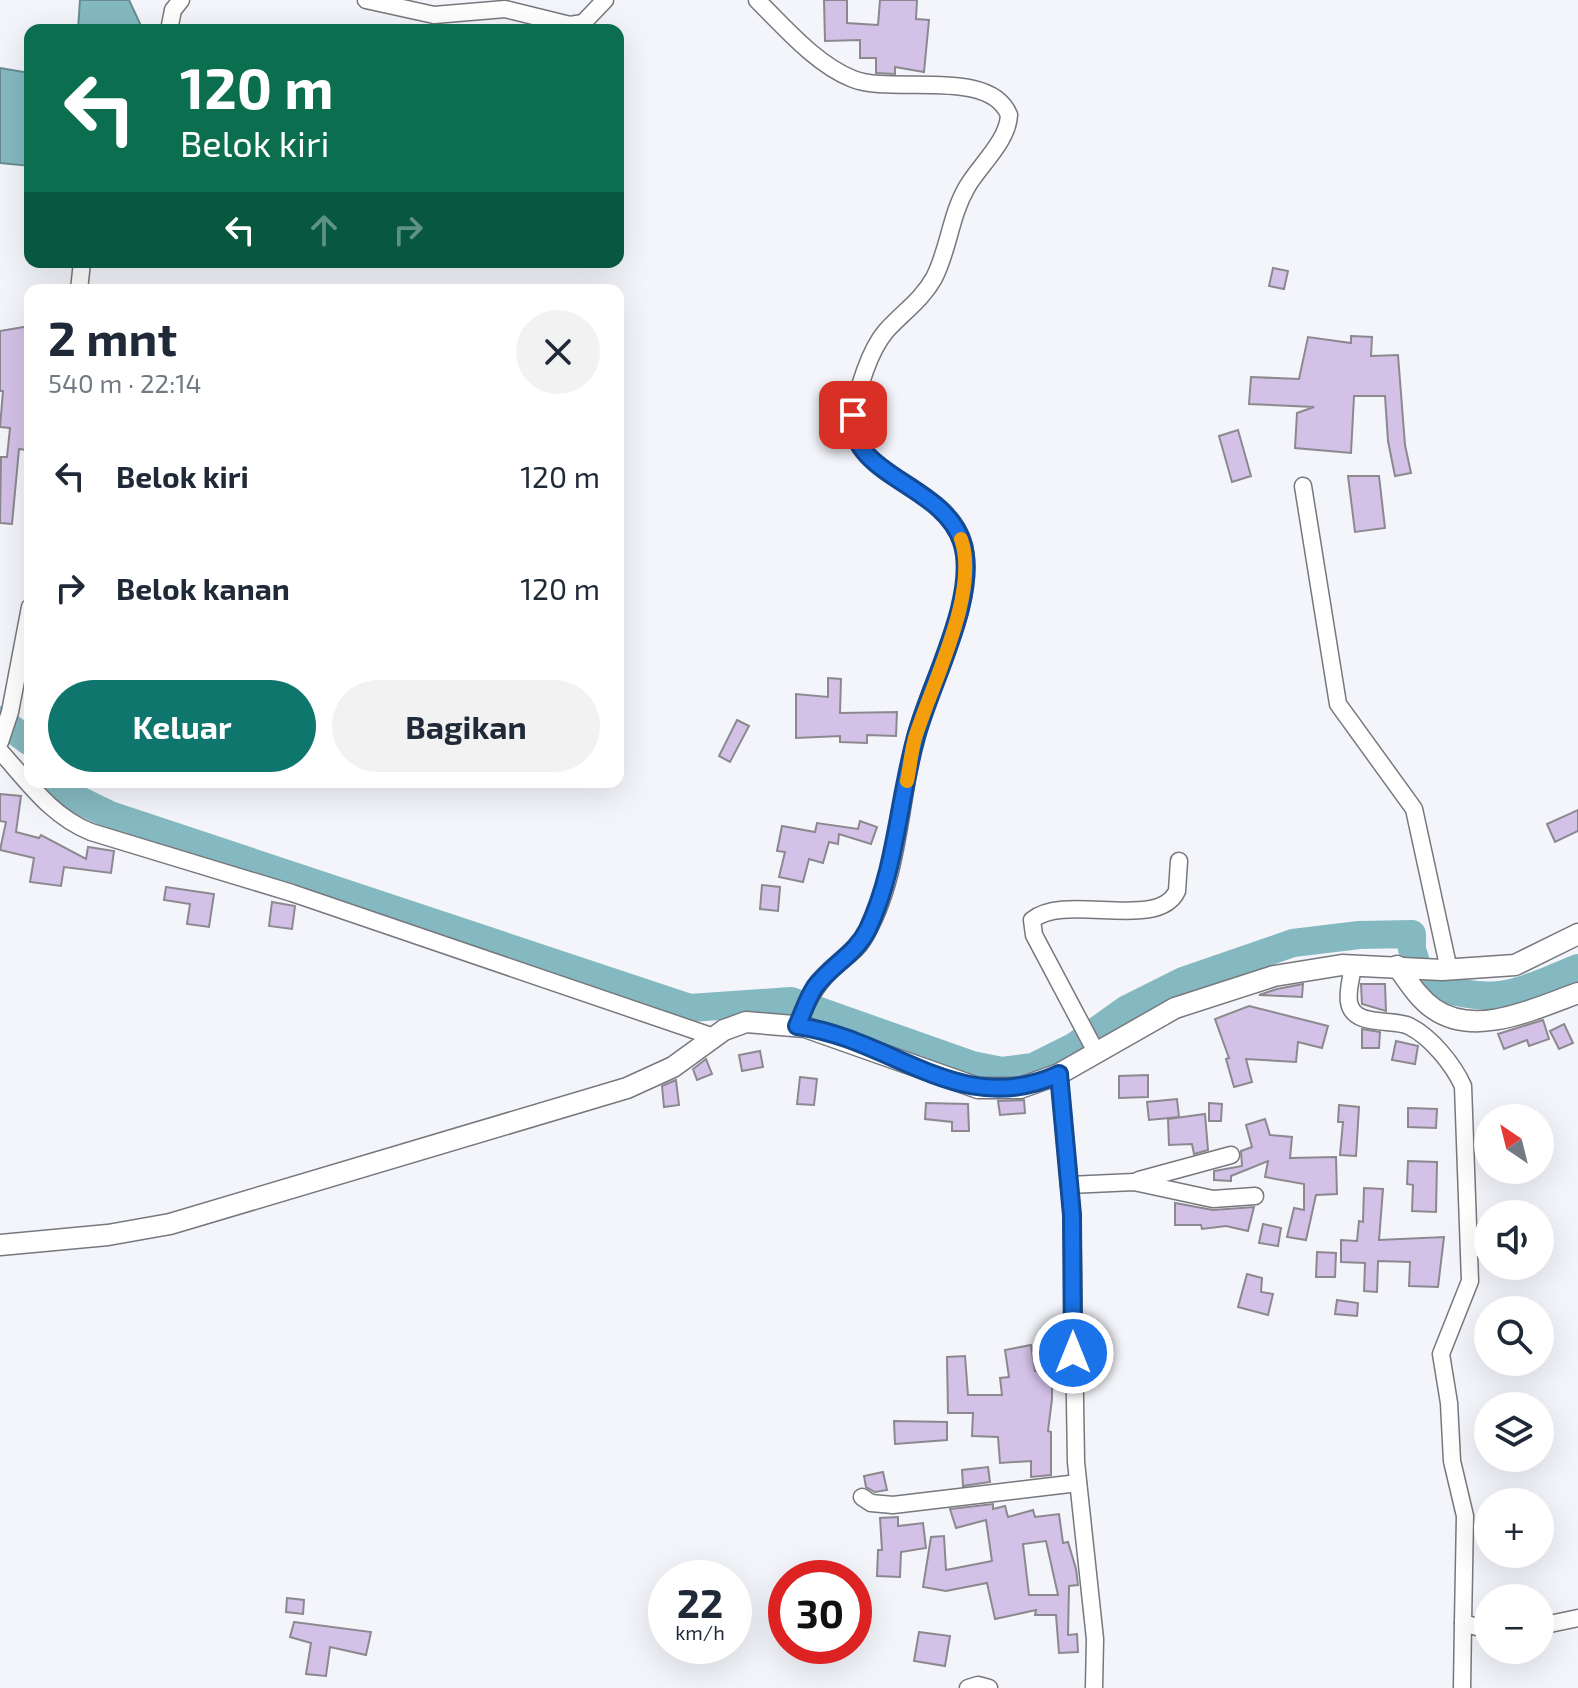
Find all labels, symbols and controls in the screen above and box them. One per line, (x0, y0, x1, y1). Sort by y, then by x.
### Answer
text: 120 m (180, 53, 334, 120)
icon: left (48, 56, 152, 160)
text: Belok kiri (180, 121, 329, 164)
icon: left (218, 208, 262, 252)
icon: ahead (302, 208, 346, 252)
icon: right (386, 208, 430, 252)
text: 2 mnt (48, 308, 177, 366)
button: close (516, 310, 600, 394)
text: 540 m · 22:14 (48, 367, 202, 398)
pin (819, 381, 887, 449)
icon: arrive (831, 393, 875, 437)
icon: left (48, 454, 92, 498)
text: Belok kiri (116, 458, 249, 494)
text: 120 m (520, 458, 600, 494)
icon: right (48, 566, 92, 610)
text: Belok kanan (116, 570, 290, 606)
text: 120 m (520, 570, 600, 606)
button: Keluar (48, 680, 316, 772)
button: Bagikan (332, 680, 600, 772)
north arrow (1474, 1104, 1554, 1184)
map controls (1474, 1104, 1554, 1664)
button: sound (1474, 1200, 1554, 1280)
button: search (1474, 1296, 1554, 1376)
position arrow (1031, 1311, 1115, 1395)
button: layers (1474, 1392, 1554, 1472)
button: + (1474, 1488, 1554, 1568)
speed limit sign: 30 (768, 1560, 872, 1664)
text: 22 (677, 1578, 723, 1626)
button: − (1474, 1584, 1554, 1664)
text: km/h (675, 1620, 725, 1644)

